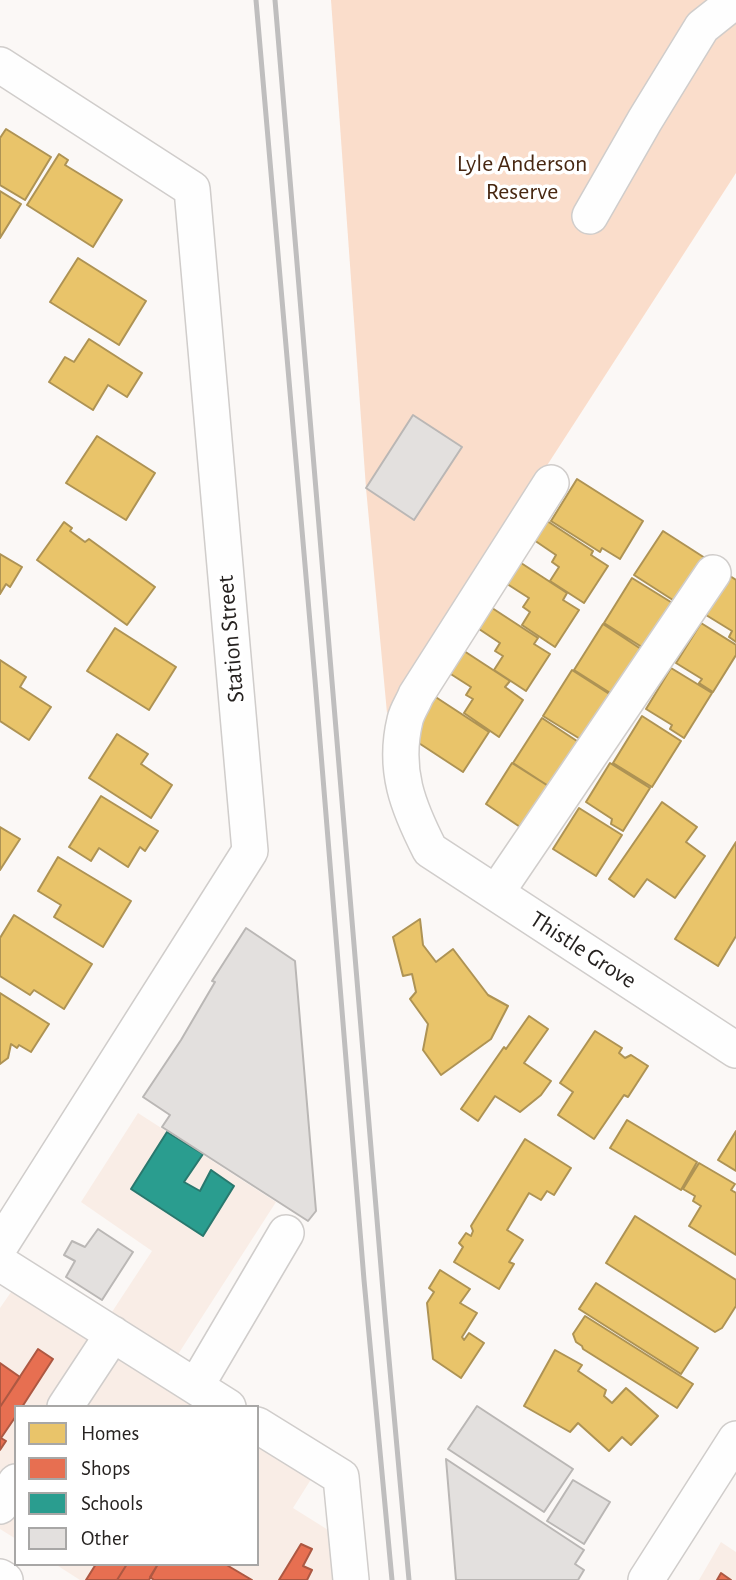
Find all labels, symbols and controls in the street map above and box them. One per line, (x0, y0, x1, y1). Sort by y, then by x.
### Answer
park label: Lyle Anderson Reserve (457, 150, 587, 206)
street label: Station Street (211, 574, 251, 704)
street label: Thistle Grove (524, 905, 642, 995)
legend (14, 1405, 259, 1566)
text: Homes (81, 1423, 139, 1444)
text: Shops (81, 1458, 130, 1479)
text: Schools (81, 1493, 143, 1514)
text: Other (81, 1528, 128, 1549)

